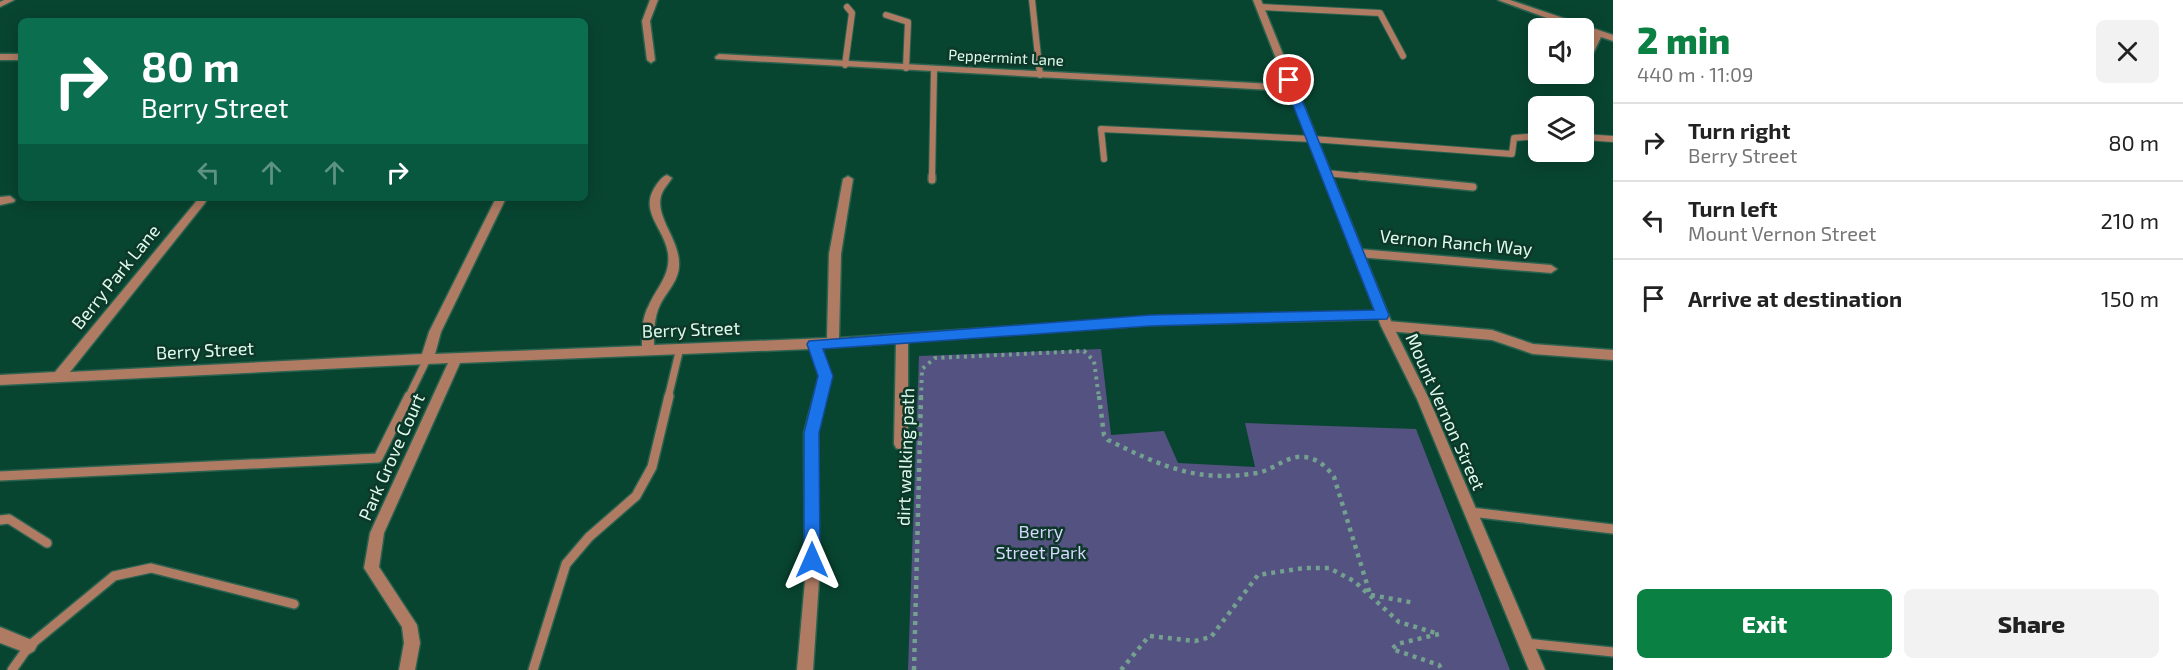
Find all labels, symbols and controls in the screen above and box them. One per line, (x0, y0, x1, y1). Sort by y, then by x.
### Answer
map controls (1528, 18, 1594, 162)
button: sound (1528, 18, 1594, 84)
text: 2 min (1637, 18, 1730, 61)
button: close (2096, 20, 2159, 83)
text: 80 m (141, 40, 240, 90)
icon: right (42, 42, 120, 120)
street label: Peppermint Lane (948, 45, 1064, 69)
pin (1263, 54, 1314, 105)
text: 440 m · 11:09 (1637, 62, 1753, 86)
icon: arrive (1272, 63, 1305, 96)
text: Berry Street (141, 91, 289, 123)
button: layers (1528, 96, 1594, 162)
text: Turn right (1688, 117, 1790, 143)
icon: right (1637, 126, 1670, 159)
text: 80 m (2108, 129, 2159, 155)
text: Berry Street (1688, 143, 1797, 167)
icon: left (192, 156, 225, 189)
icon: ahead (255, 156, 288, 189)
icon: ahead (318, 156, 351, 189)
icon: right (381, 156, 414, 189)
text: Turn left (1688, 195, 1777, 221)
icon: left (1637, 204, 1670, 237)
text: 210 m (2100, 207, 2159, 233)
street label: Berry Park Lane (66, 220, 164, 333)
text: Mount Vernon Street (1688, 221, 1876, 245)
street label: Vernon Ranch Way (1379, 224, 1534, 260)
icon: arrive (1637, 282, 1670, 315)
text: Arrive at destination (1688, 285, 1902, 311)
text: 150 m (2101, 285, 2159, 311)
street label: Berry Street (641, 316, 741, 342)
street label: Mount Vernon Street (1401, 330, 1490, 494)
street label: Berry Street (155, 336, 255, 364)
street label: dirt walking path (892, 387, 918, 526)
street label: Park Grove Court (353, 389, 429, 524)
park label: Berry Street Park (996, 520, 1086, 563)
position arrow (780, 528, 844, 592)
button: Exit (1637, 589, 1892, 658)
button: Share (1904, 589, 2159, 658)

